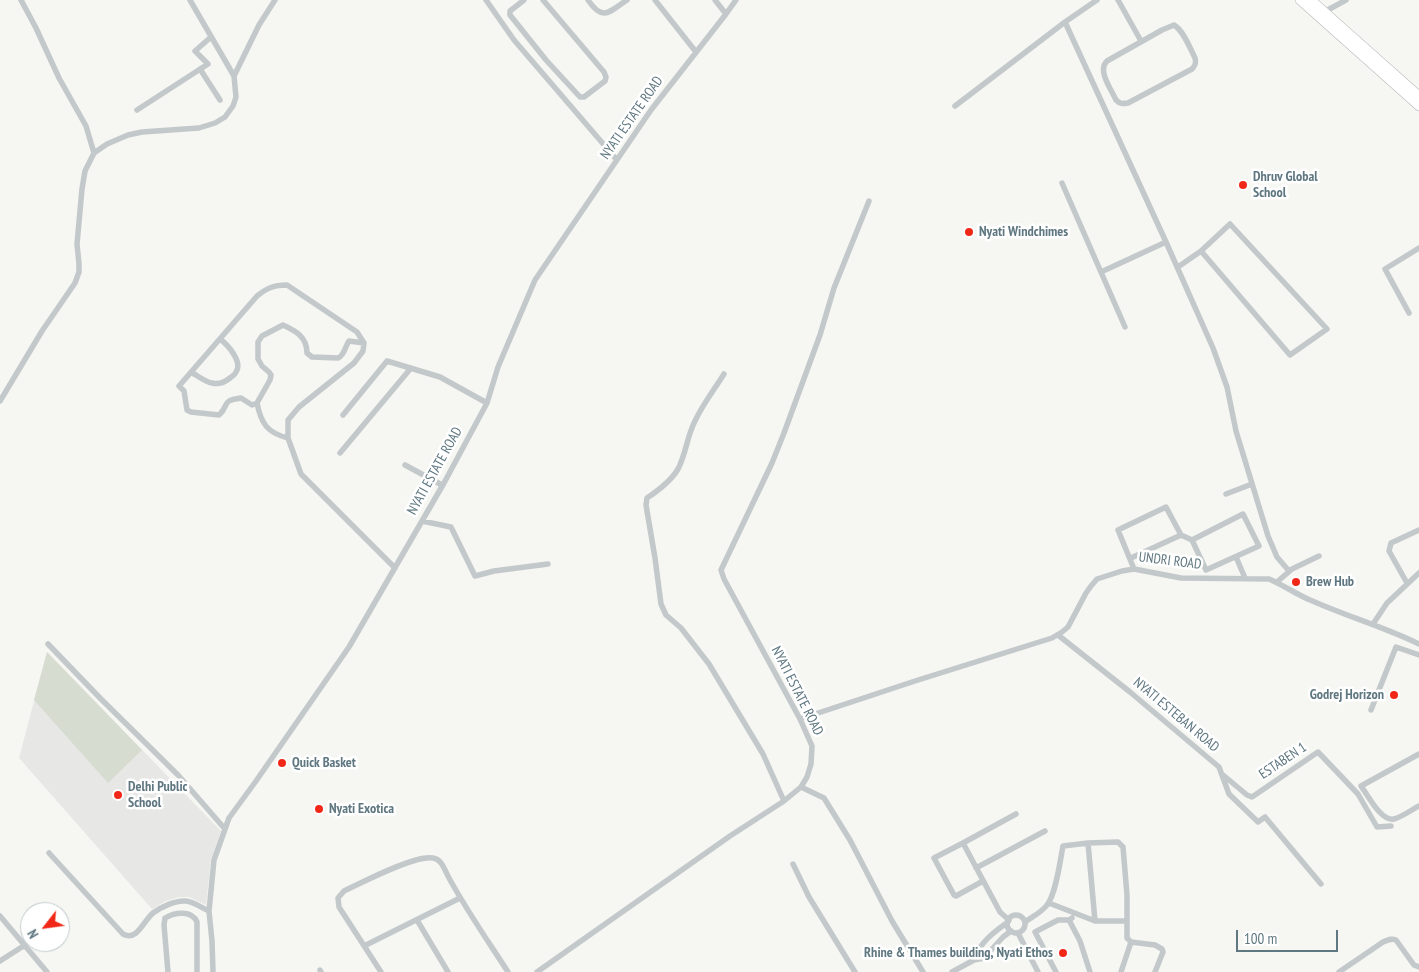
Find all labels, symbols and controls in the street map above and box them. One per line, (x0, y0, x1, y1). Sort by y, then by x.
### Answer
street label: NYATI ESTATE ROAD (597, 73, 667, 163)
place label: Dhruv Global School (1253, 169, 1318, 202)
marker: Dhruv Global School (1237, 179, 1249, 191)
place label: Nyati Windchimes (979, 224, 1068, 240)
marker: Nyati Windchimes (963, 226, 975, 238)
street label: NYATI ESTATE ROAD (404, 424, 466, 518)
street label: UNDRI ROAD (1138, 549, 1202, 573)
place label: Brew Hub (1306, 574, 1354, 590)
marker: Brew Hub (1290, 576, 1302, 588)
street label: NYATI ESTATE ROAD (767, 644, 827, 738)
street label: NYATI ESTEBAN ROAD (1130, 674, 1222, 756)
place label: Godrej Horizon (1310, 687, 1384, 703)
marker: Godrej Horizon (1388, 689, 1400, 701)
street label: ESTABEN 1 (1256, 739, 1310, 783)
place label: Quick Basket (292, 755, 356, 771)
marker: Quick Basket (276, 757, 288, 769)
place label: Delhi Public School (128, 779, 187, 812)
marker: Delhi Public School (112, 789, 124, 801)
place label: Nyati Exotica (329, 801, 394, 817)
marker: Nyati Exotica (313, 803, 325, 815)
north arrow (20, 902, 70, 952)
scale bar (1239, 920, 1342, 952)
text: N (23, 926, 43, 942)
text: 100 m (1244, 929, 1277, 948)
place label: Rhine & Thames building, Nyati Ethos (864, 945, 1053, 961)
marker: Rhine & Thames building, Nyati Ethos (1057, 947, 1069, 959)

